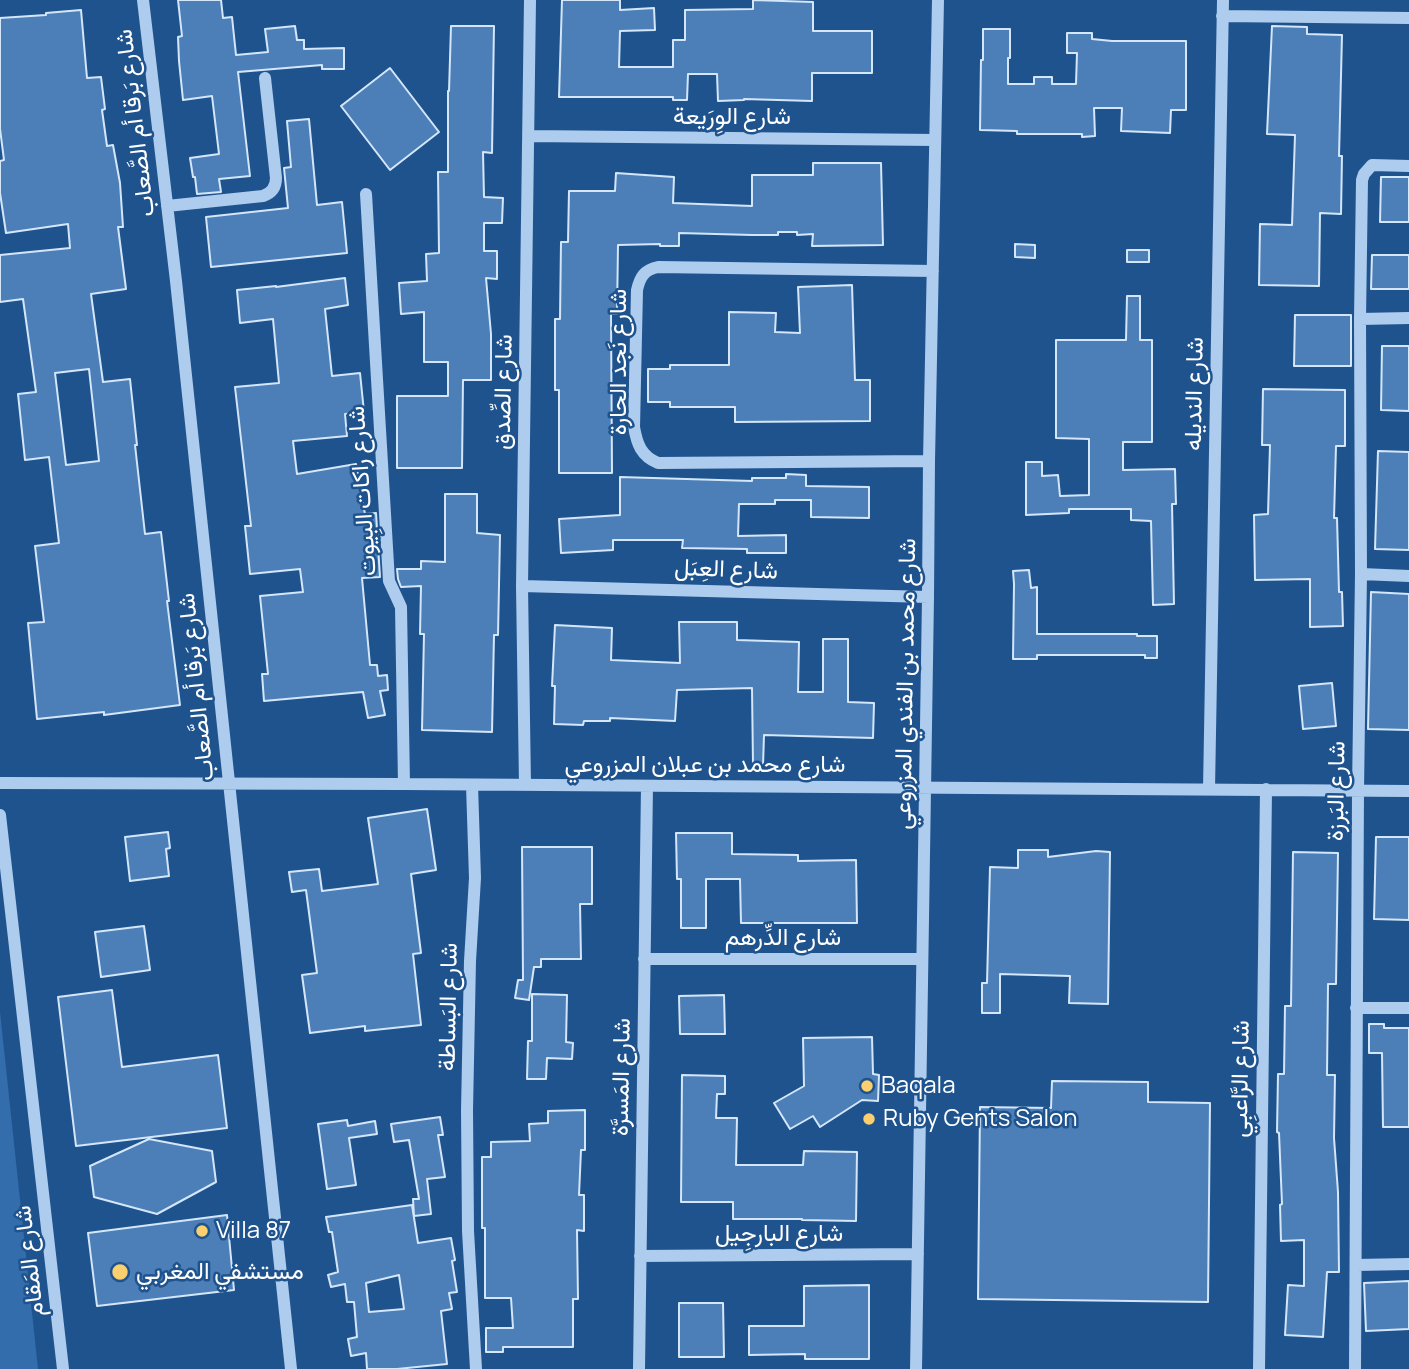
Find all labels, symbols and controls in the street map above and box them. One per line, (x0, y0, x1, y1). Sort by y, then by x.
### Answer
street label: شارع بَرقا أم الصَّعاب (110, 28, 162, 218)
street label: شارع الوِرَيعة (673, 103, 791, 131)
street label: شارع نَجد الحارة (605, 289, 633, 435)
street label: شارع الصِّدق (489, 334, 519, 450)
street label: شارع النديله (1180, 337, 1210, 451)
street label: شارع راكات البِيوت (343, 405, 383, 577)
street label: شارع محمد بن الفندي المزروعي (889, 538, 923, 830)
street label: شارع العِبَل (674, 554, 778, 586)
street label: شارع بَرقا أم الصَّعاب (173, 592, 221, 782)
street label: شارع البَرزة (1322, 741, 1352, 841)
street label: شارع محمد بن عبلان المزروعي (565, 751, 845, 779)
street label: شارع الدِّرهم (725, 924, 841, 952)
street label: شارع البَساطة (433, 943, 465, 1071)
street label: شارع المَسرَّة (607, 1018, 637, 1136)
street label: شارع الرَّاعبِي (1226, 1020, 1256, 1138)
place label: Baqala (881, 1072, 956, 1100)
marker: Baqala (859, 1078, 875, 1094)
place label: Ruby Gents Salon (883, 1105, 1077, 1133)
marker: Ruby Gents Salon (861, 1111, 877, 1127)
street label: شارع المَقام (9, 1204, 51, 1318)
place label: Villa 87 (216, 1217, 291, 1245)
street label: شارع البارجِيل (715, 1220, 843, 1248)
marker: Villa 87 (194, 1223, 210, 1239)
place label: مستشفي المغربي (136, 1258, 304, 1286)
marker: مستشفي المغربي (110, 1262, 130, 1282)

